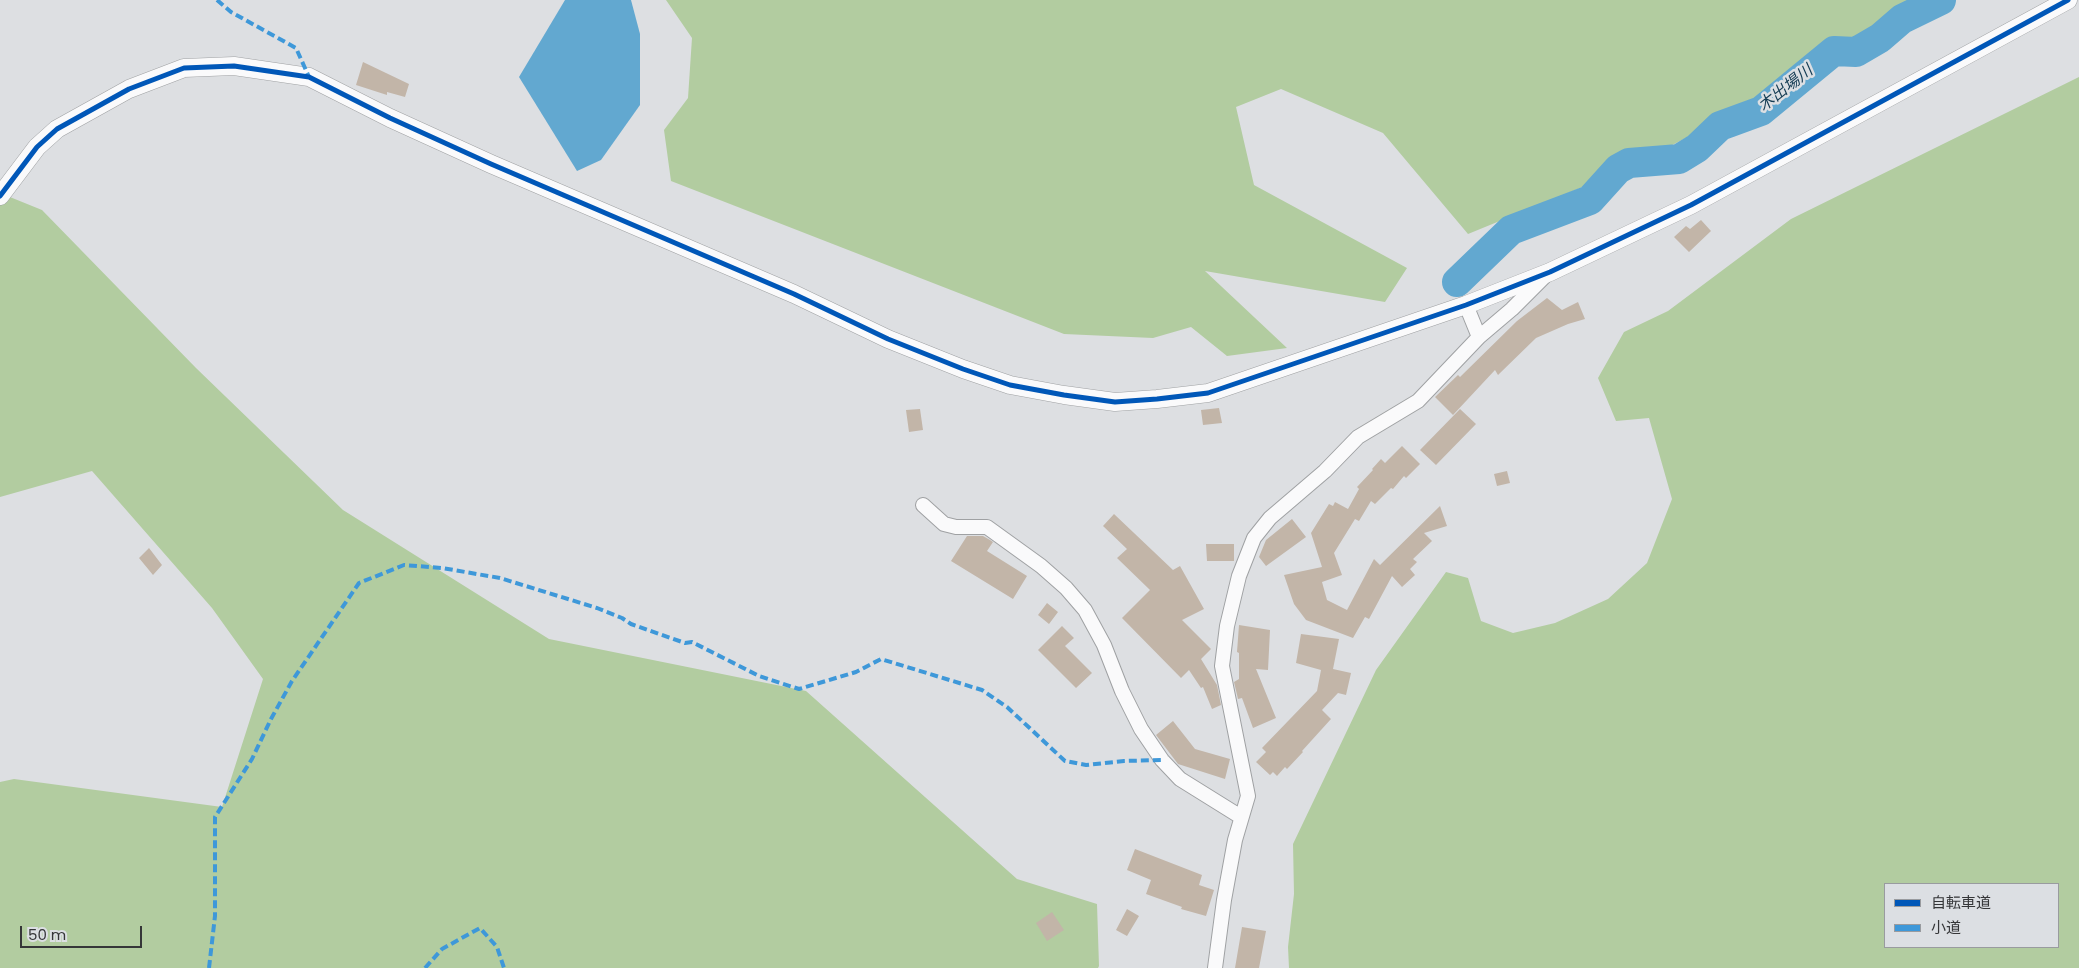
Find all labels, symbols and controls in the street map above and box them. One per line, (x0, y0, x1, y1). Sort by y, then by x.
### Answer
water label: 木出場川 (1755, 62, 1817, 116)
legend (1884, 883, 2059, 948)
text: 自転車道 (1931, 892, 1991, 913)
scale bar (22, 916, 145, 948)
text: 小道 (1931, 917, 1961, 938)
text: 50 m (28, 924, 66, 945)

